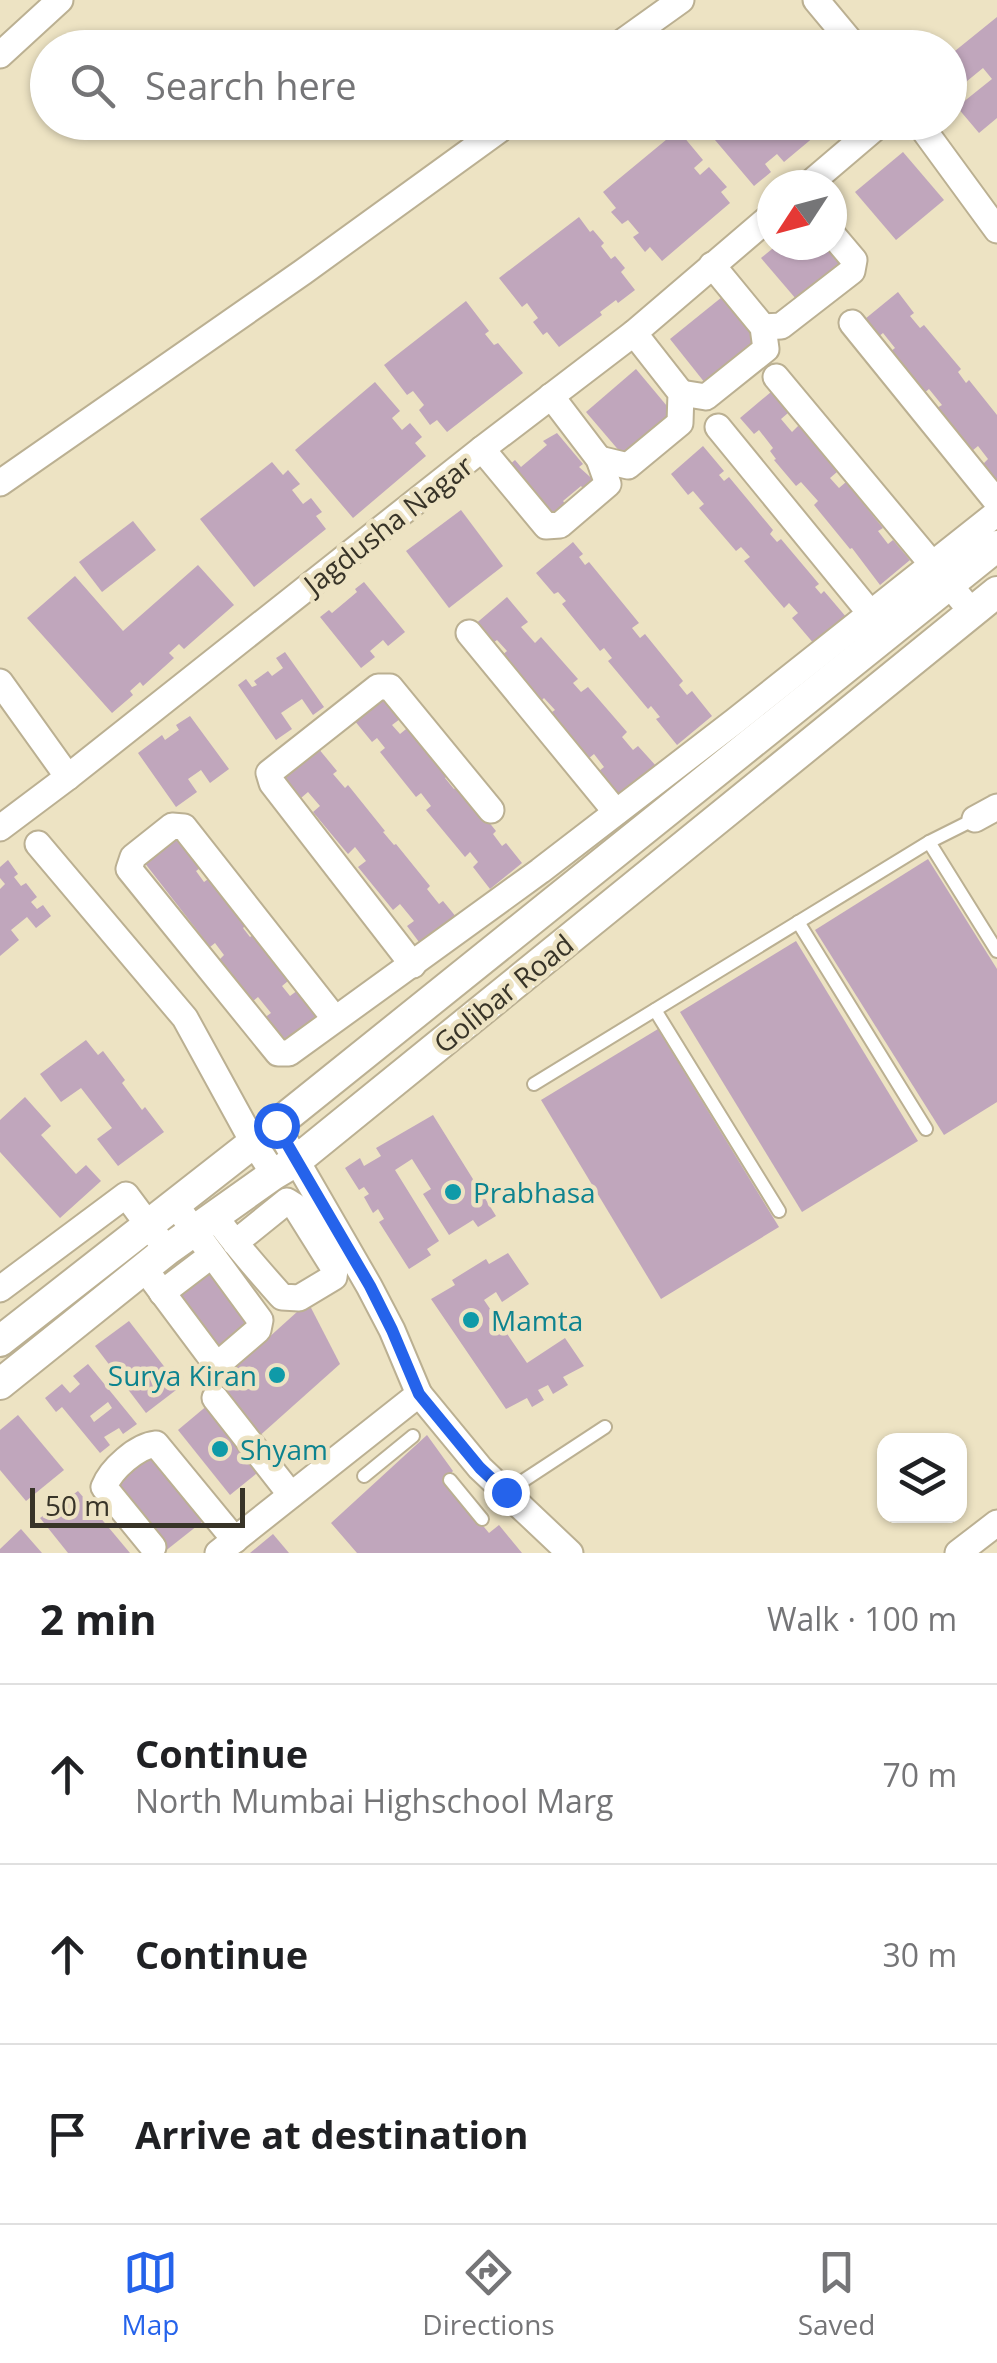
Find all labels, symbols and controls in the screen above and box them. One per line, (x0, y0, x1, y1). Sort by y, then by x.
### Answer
search box (30, 30, 967, 140)
icon: search (65, 58, 120, 113)
text: Search here (145, 59, 357, 111)
north arrow (757, 170, 847, 260)
street label: Jagdusha Nagar (293, 446, 481, 604)
street label: Golibar Road (425, 925, 581, 1061)
route start (254, 1103, 300, 1149)
place label: Prabhasa (473, 1173, 596, 1211)
marker: Prabhasa (442, 1181, 464, 1203)
place label: Mamta (491, 1301, 583, 1339)
marker: Mamta (460, 1309, 482, 1331)
place label: Surya Kiran (108, 1356, 257, 1394)
marker: Surya Kiran (266, 1364, 288, 1386)
place label: Shyam (240, 1430, 328, 1468)
map controls (877, 1433, 967, 1523)
button: layers (877, 1433, 967, 1523)
marker: Shyam (209, 1438, 231, 1460)
route end (484, 1470, 530, 1516)
scale bar (30, 1483, 245, 1528)
text: 50 m (45, 1486, 110, 1524)
text: 2 min (40, 1590, 157, 1647)
text: Walk · 100 m (767, 1597, 957, 1640)
text: Continue (135, 1727, 308, 1779)
icon: ahead (40, 1747, 95, 1802)
text: 70 m (882, 1753, 957, 1796)
text: North Mumbai Highschool Marg (135, 1779, 613, 1822)
icon: ahead (40, 1927, 95, 1982)
text: Continue (135, 1928, 308, 1980)
text: 30 m (882, 1933, 957, 1976)
icon: arrive (40, 2107, 95, 2162)
text: Arrive at destination (135, 2108, 529, 2160)
tab: Map (121, 2245, 179, 2343)
tab: Directions (422, 2245, 555, 2343)
tab: Saved (798, 2245, 875, 2343)

